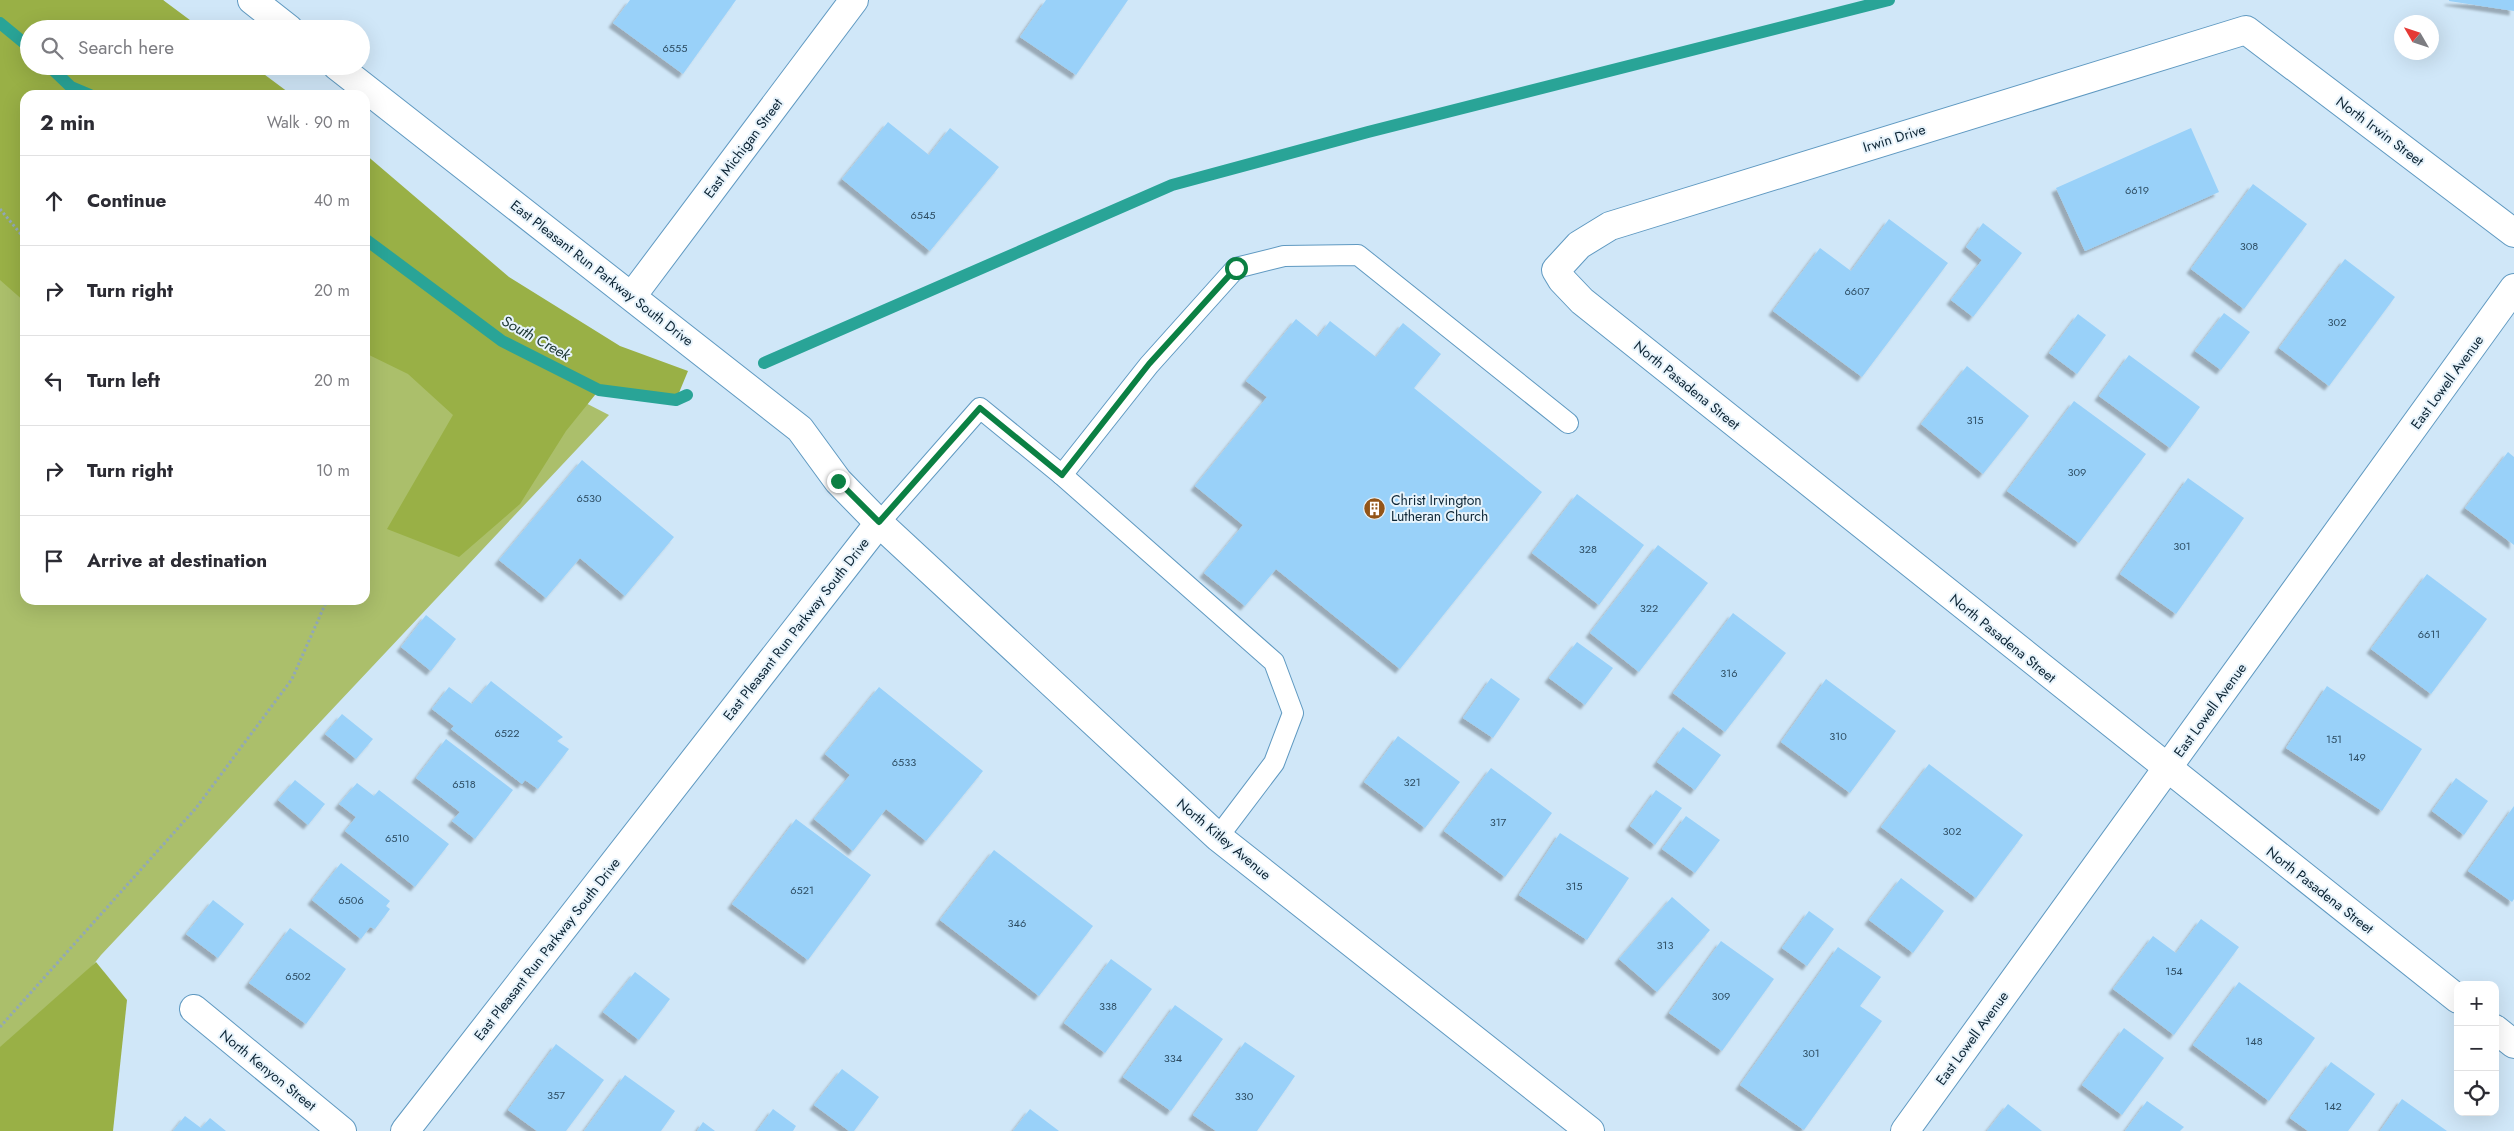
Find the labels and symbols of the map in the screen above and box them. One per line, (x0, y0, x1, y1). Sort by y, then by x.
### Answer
north arrow (2394, 15, 2439, 60)
house number: 6555 (663, 40, 687, 56)
street label: North Irwin Street (2332, 91, 2428, 171)
street label: East Michigan Street (699, 94, 787, 202)
street label: Irwin Drive (1860, 119, 1928, 157)
house number: 6619 (2125, 182, 2149, 198)
street label: East Pleasant Run Parkway South Drive (506, 195, 698, 351)
house number: 6545 (910, 207, 936, 223)
house number: 308 (2240, 238, 2258, 254)
route start (1225, 257, 1248, 280)
house number: 6607 (1844, 283, 1870, 299)
water label: South Creek (498, 310, 575, 366)
house number: 302 (2328, 314, 2346, 330)
street label: East Lowell Avenue (2406, 331, 2488, 433)
street label: North Pasadena Street (1630, 336, 1745, 435)
house number: 315 (1966, 412, 1984, 428)
house number: 309 (2068, 464, 2086, 480)
route end (827, 470, 850, 493)
house number: 6530 (576, 490, 602, 506)
place label: Christ Irvington Lutheran Church (1391, 490, 1488, 526)
building icon: Christ Irvington Lutheran Church (1363, 496, 1387, 520)
street label: East Pleasant Run Parkway South Drive (718, 533, 874, 725)
house number: 301 (2173, 538, 2191, 554)
house number: 328 (1579, 541, 1597, 557)
street label: North Pasadena Street (1946, 589, 2061, 688)
house number: 322 (1640, 600, 1658, 616)
house number: 6611 (2418, 626, 2440, 642)
street label: East Lowell Avenue (2169, 659, 2251, 761)
house number: 316 (1720, 665, 1738, 681)
house number: 6522 (494, 725, 520, 741)
house number: 310 (1829, 728, 1847, 744)
house number: 151 (2326, 731, 2342, 747)
house number: 149 (2348, 749, 2366, 765)
house number: 6533 (892, 754, 916, 770)
house number: 321 (1403, 774, 1421, 790)
house number: 6518 (452, 776, 476, 792)
street label: North Kitley Avenue (1173, 794, 1275, 884)
house number: 317 (1490, 814, 1507, 830)
house number: 302 (1943, 823, 1961, 839)
house number: 6510 (385, 830, 409, 846)
street label: North Pasadena Street (2262, 842, 2378, 939)
street label: East Pleasant Run Parkway South Drive (469, 853, 625, 1045)
house number: 315 (1565, 878, 1583, 894)
house number: 6521 (790, 882, 814, 898)
house number: 6506 (338, 892, 364, 908)
house number: 346 (1008, 915, 1026, 931)
house number: 313 (1657, 937, 1673, 953)
house number: 154 (2165, 963, 2183, 979)
house number: 6502 (285, 968, 311, 984)
street label: East Lowell Avenue (1931, 987, 2013, 1089)
house number: 309 (1712, 988, 1730, 1004)
house number: 338 (1099, 998, 1117, 1014)
street label: North Kenyon Street (216, 1025, 321, 1116)
house number: 148 (2245, 1033, 2263, 1049)
house number: 301 (1802, 1045, 1820, 1061)
house number: 334 (1164, 1050, 1183, 1066)
house number: 357 (547, 1087, 565, 1103)
house number: 330 (1235, 1088, 1254, 1104)
house number: 142 (2324, 1098, 2342, 1114)

